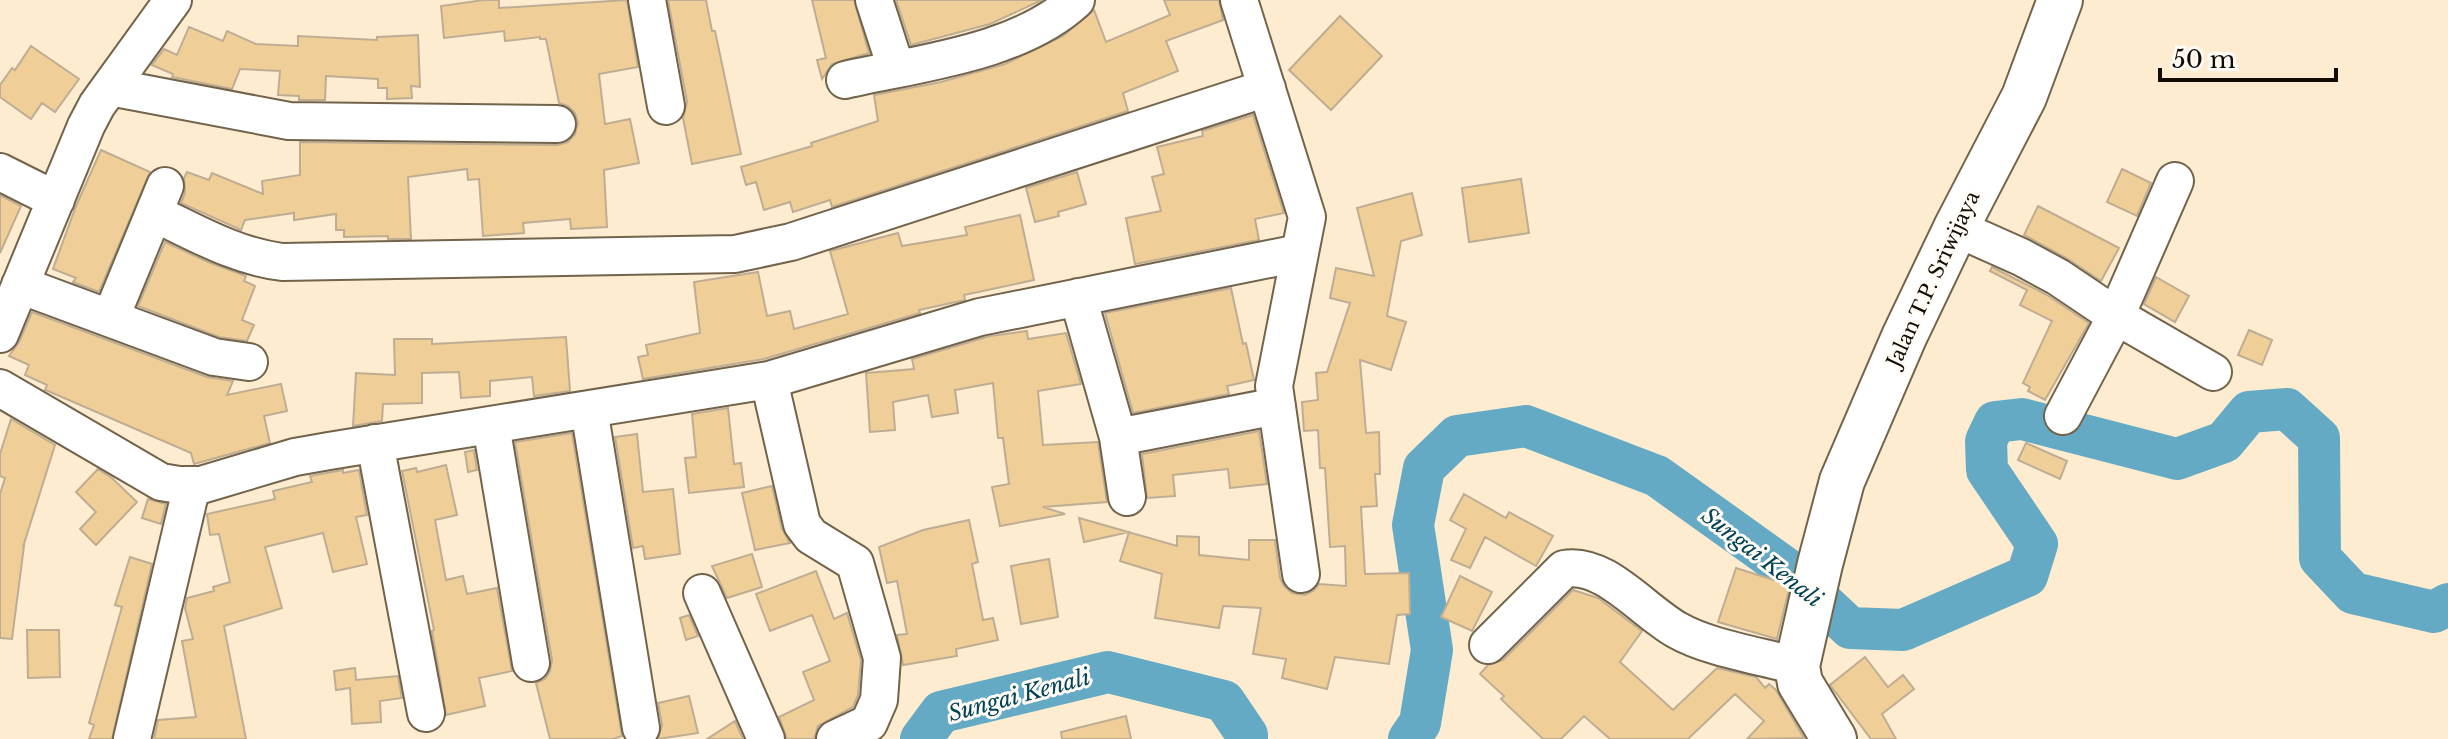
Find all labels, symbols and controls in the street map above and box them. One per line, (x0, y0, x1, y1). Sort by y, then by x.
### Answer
scale bar (2160, 32, 2336, 82)
text: 50 m (2172, 45, 2236, 74)
street label: Jalan T.P. Sriwijaya (1880, 186, 1985, 374)
water label: Sungai Kenali (1696, 502, 1828, 613)
water label: Sungai Kenali (945, 663, 1093, 727)

